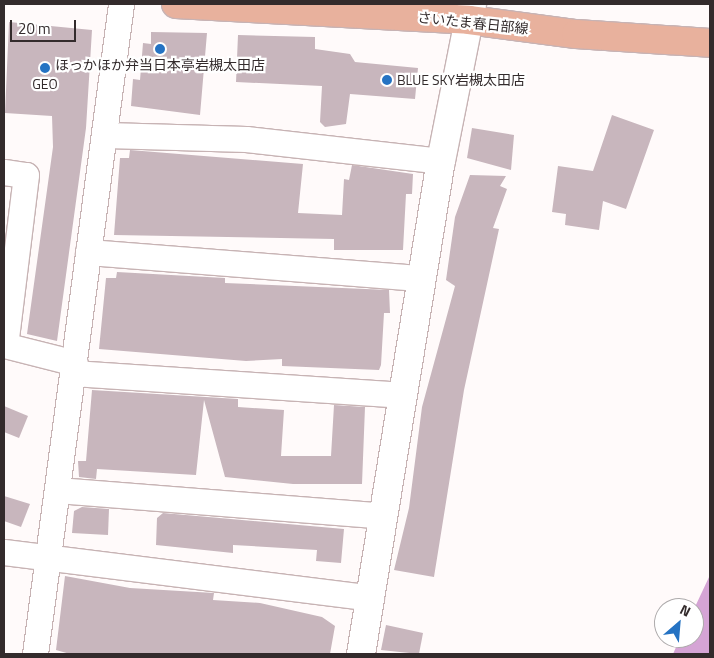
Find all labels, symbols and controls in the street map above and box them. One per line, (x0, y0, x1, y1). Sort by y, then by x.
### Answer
street label: さいたま春日部線 (416, 9, 530, 37)
scale bar (12, 10, 79, 42)
text: 20 m (18, 17, 51, 40)
marker: ほっかほか弁当日本亭岩槻太田店 (154, 43, 166, 55)
place label: ほっかほか弁当日本亭岩槻太田店 (55, 57, 265, 73)
marker: GEO (39, 62, 51, 74)
place label: BLUE SKY岩槻太田店 (397, 72, 525, 88)
marker: BLUE SKY岩槻太田店 (381, 74, 393, 86)
place label: GEO (32, 76, 58, 92)
north arrow (654, 598, 704, 648)
text: N (676, 599, 695, 622)

